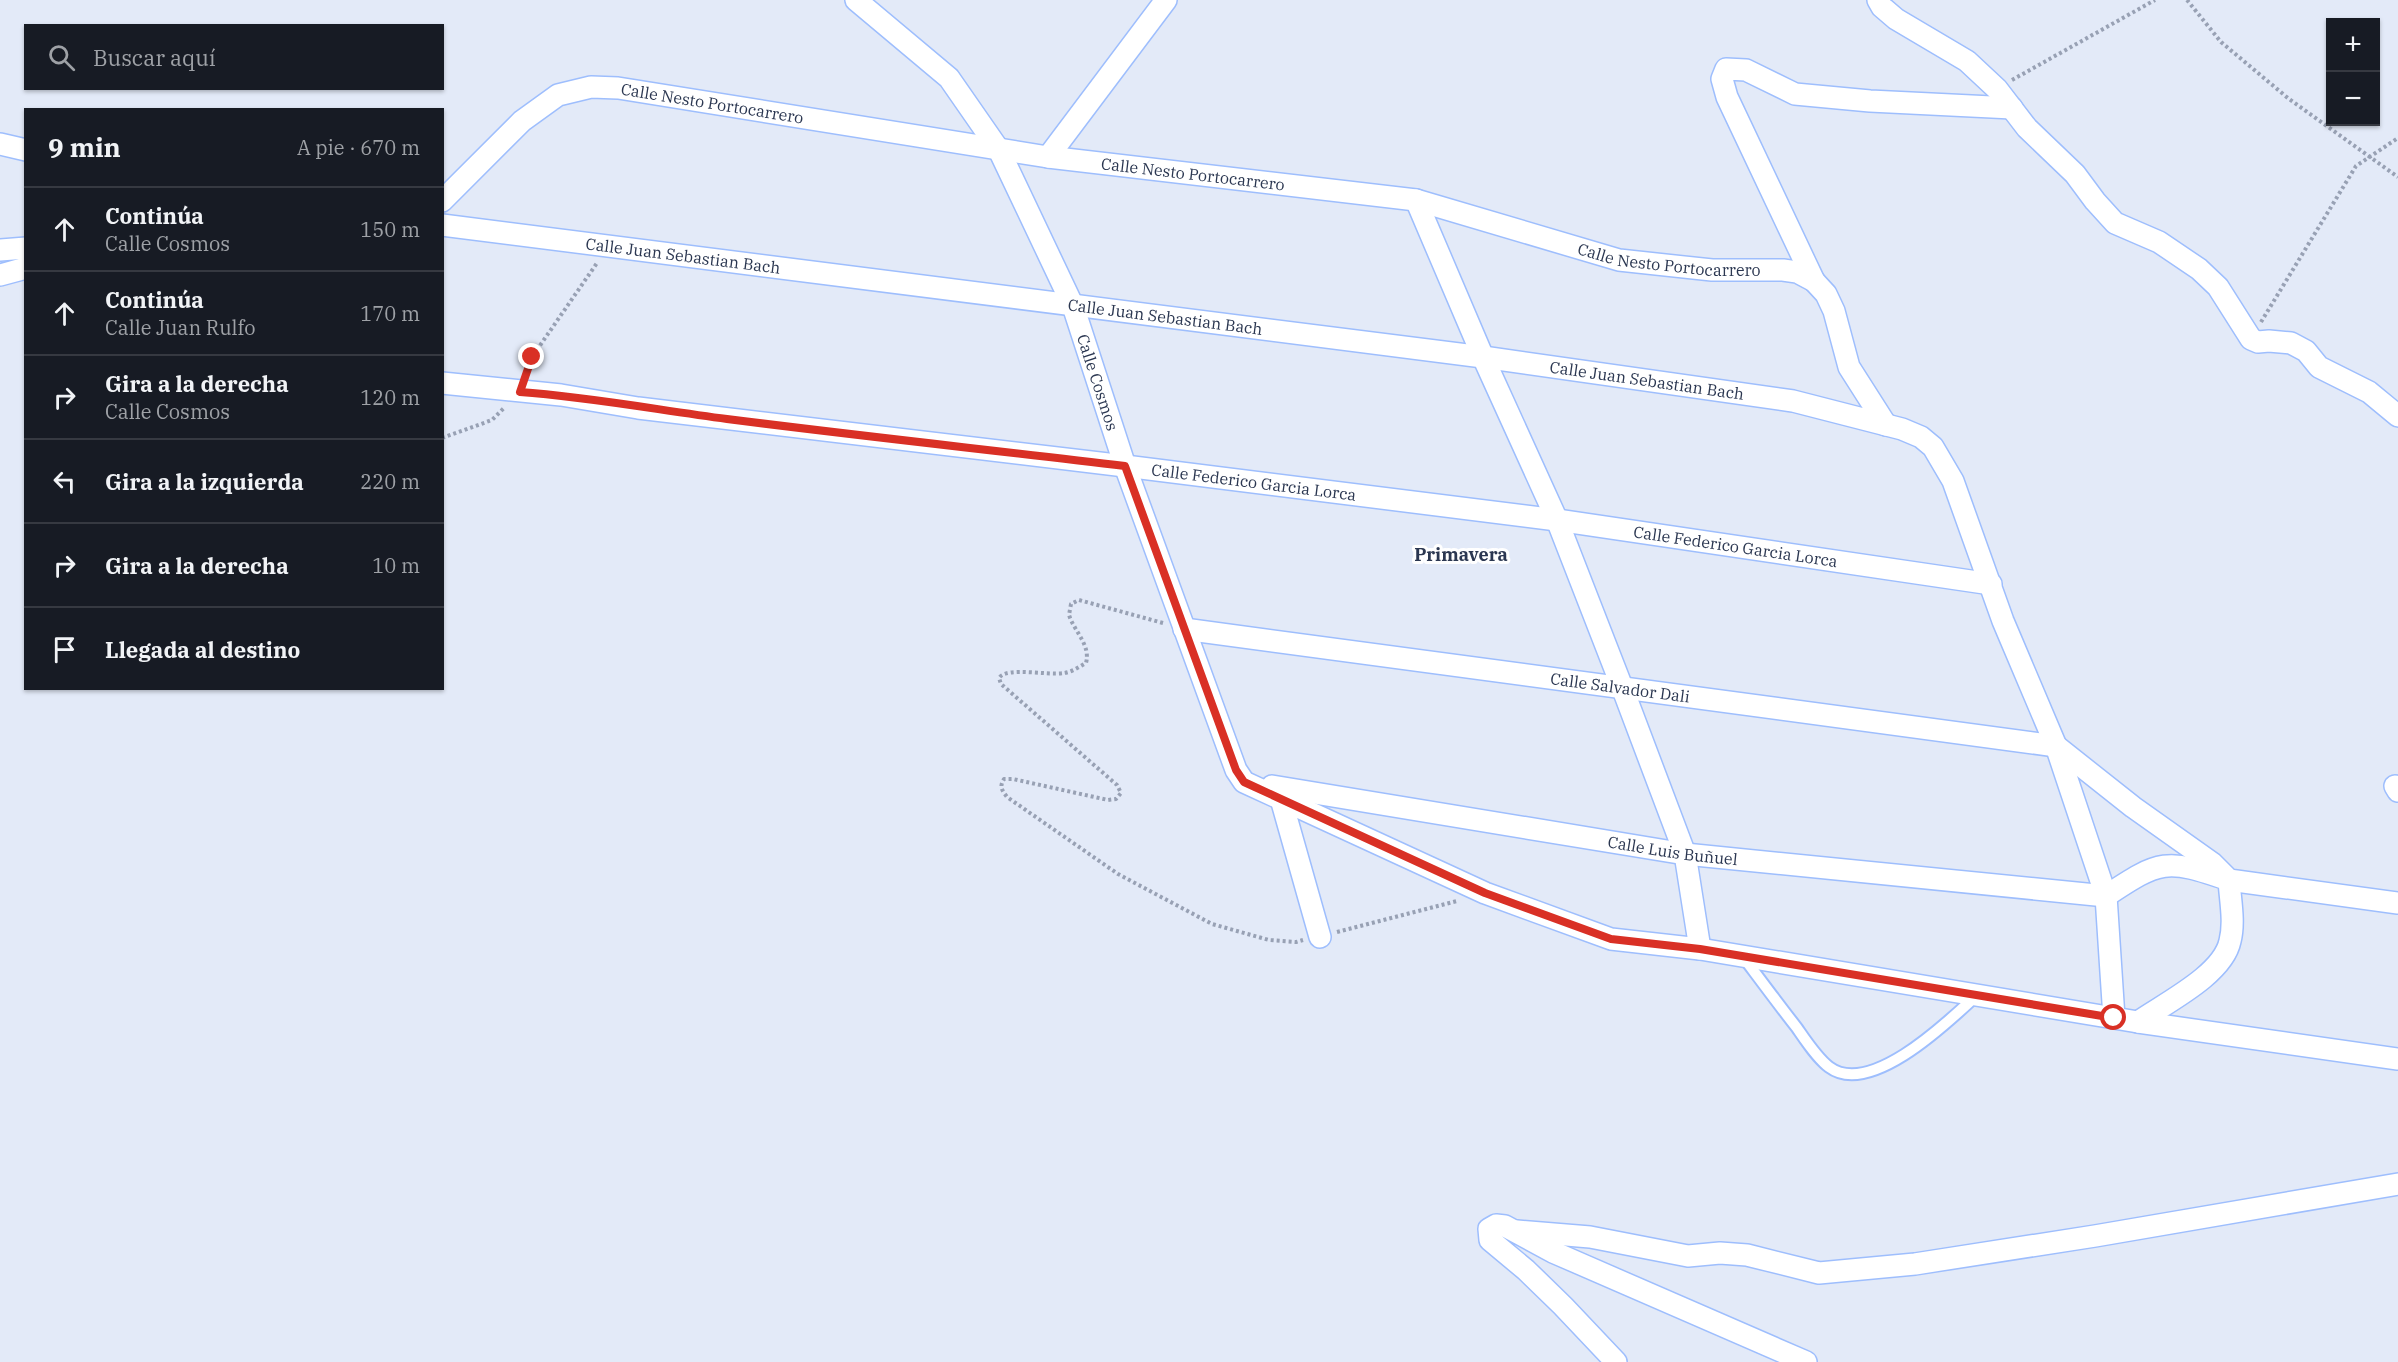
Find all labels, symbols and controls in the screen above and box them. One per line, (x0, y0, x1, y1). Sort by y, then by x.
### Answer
map controls (2326, 18, 2380, 126)
button: + (2326, 18, 2380, 72)
search box (24, 24, 444, 90)
icon: search (45, 41, 78, 74)
text: Buscar aquí (93, 43, 216, 72)
button: − (2326, 72, 2380, 126)
street label: Calle Nesto Portocarrero (620, 79, 805, 128)
text: 9 min (48, 130, 121, 164)
text: A pie · 670 m (297, 134, 420, 161)
street label: Calle Nesto Portocarrero (1100, 153, 1286, 195)
text: Continúa (105, 201, 204, 230)
icon: ahead (48, 213, 81, 246)
text: 150 m (360, 216, 420, 243)
text: Calle Cosmos (105, 230, 230, 257)
street label: Calle Juan Sebastian Bach (585, 233, 782, 278)
street label: Calle Nesto Portocarrero (1575, 238, 1761, 280)
text: Continúa (105, 285, 204, 314)
street label: Calle Juan Sebastian Bach (1067, 294, 1264, 339)
icon: ahead (48, 297, 81, 330)
text: 170 m (360, 300, 420, 327)
text: Calle Juan Rulfo (105, 314, 256, 341)
street label: Calle Cosmos (1073, 332, 1123, 433)
route end (518, 343, 544, 369)
street label: Calle Juan Sebastian Bach (1549, 357, 1746, 404)
text: Gira a la derecha (105, 369, 289, 398)
icon: right (48, 381, 81, 414)
text: 120 m (360, 384, 420, 411)
text: Calle Cosmos (105, 398, 230, 425)
street label: Calle Federico Garcia Lorca (1150, 459, 1358, 505)
icon: left (48, 465, 81, 498)
text: Gira a la izquierda (105, 467, 304, 496)
text: 220 m (360, 468, 420, 495)
street label: Calle Federico Garcia Lorca (1632, 521, 1839, 571)
district label: Primavera (1414, 543, 1508, 566)
icon: right (48, 549, 81, 582)
text: Gira a la derecha (105, 551, 289, 580)
text: 10 m (372, 552, 420, 579)
icon: arrive (48, 633, 81, 666)
text: Llegada al destino (105, 635, 300, 664)
street label: Calle Salvador Dali (1549, 668, 1691, 707)
street label: Calle Luis Buñuel (1606, 831, 1739, 869)
route start (2100, 1004, 2126, 1030)

